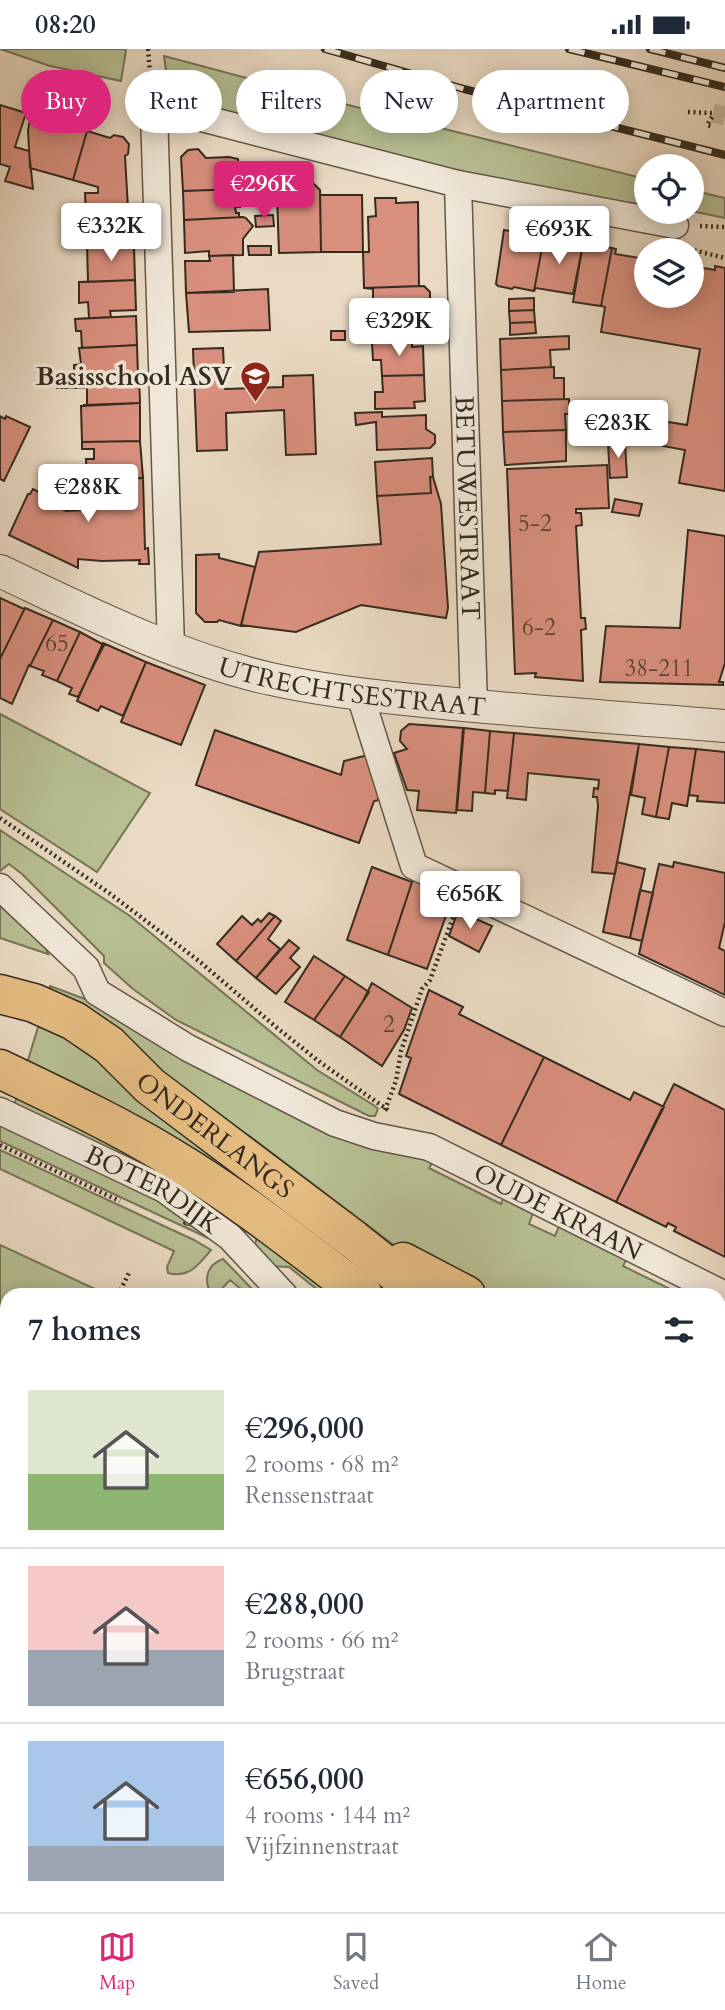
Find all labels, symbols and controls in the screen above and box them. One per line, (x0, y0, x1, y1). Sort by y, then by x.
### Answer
text: 08:20 (35, 7, 96, 42)
chip: Buy (21, 70, 111, 133)
chip: Rent (125, 70, 222, 133)
chip: Filters (236, 70, 346, 133)
chip: New (360, 70, 458, 133)
chip: Apartment (472, 70, 629, 133)
map controls (634, 154, 704, 308)
button: locate (634, 154, 704, 224)
pin: €296K (215, 162, 313, 221)
text: €296K (230, 168, 298, 199)
pin: €332K (62, 203, 160, 263)
pin: €693K (510, 207, 608, 266)
text: €332K (77, 210, 145, 241)
text: €693K (525, 213, 593, 244)
button: layers (634, 238, 704, 308)
pin: €329K (350, 299, 448, 358)
text: €329K (365, 305, 433, 336)
place label: Basisschool ASV (36, 359, 233, 394)
school or university icon: Basisschool ASV (238, 359, 272, 403)
street label: BETUWESTRAAT (447, 395, 489, 621)
pin: €283K (569, 401, 667, 460)
text: €283K (584, 407, 652, 438)
pin: €288K (39, 465, 137, 524)
text: €288K (54, 471, 122, 502)
house number: 5-2 (518, 508, 552, 539)
house number: 6-2 (522, 612, 556, 643)
house number: 65 (45, 628, 69, 659)
street label: UTRECHTSESTRAAT (214, 648, 487, 724)
house number: 38-211 (624, 653, 694, 684)
pin: €656K (421, 871, 519, 931)
text: €656K (436, 878, 504, 909)
house number: 2 (383, 1009, 395, 1040)
street label: ONDERLANGS (128, 1064, 301, 1206)
street label: BOTERDIJK (79, 1137, 228, 1242)
street label: OUDE KRAAN (468, 1155, 648, 1268)
text: 7 homes (28, 1310, 141, 1351)
icon: filters (660, 1311, 698, 1349)
text: €296,000 (245, 1408, 364, 1449)
icon: home (84, 1418, 168, 1502)
text: 2 rooms · 68 m² (245, 1449, 398, 1480)
text: Renssenstraat (245, 1480, 374, 1511)
text: €288,000 (245, 1584, 364, 1625)
icon: home (84, 1594, 168, 1678)
text: 2 rooms · 66 m² (245, 1625, 398, 1656)
text: Brugstraat (245, 1656, 345, 1687)
text: €656,000 (245, 1759, 364, 1800)
icon: home (84, 1769, 168, 1853)
text: 4 rooms · 144 m² (245, 1800, 410, 1831)
text: Vijfzinnenstraat (245, 1831, 399, 1862)
tab: Map (98, 1928, 136, 1996)
tab: Saved (333, 1928, 379, 1996)
tab: Home (576, 1928, 627, 1996)

